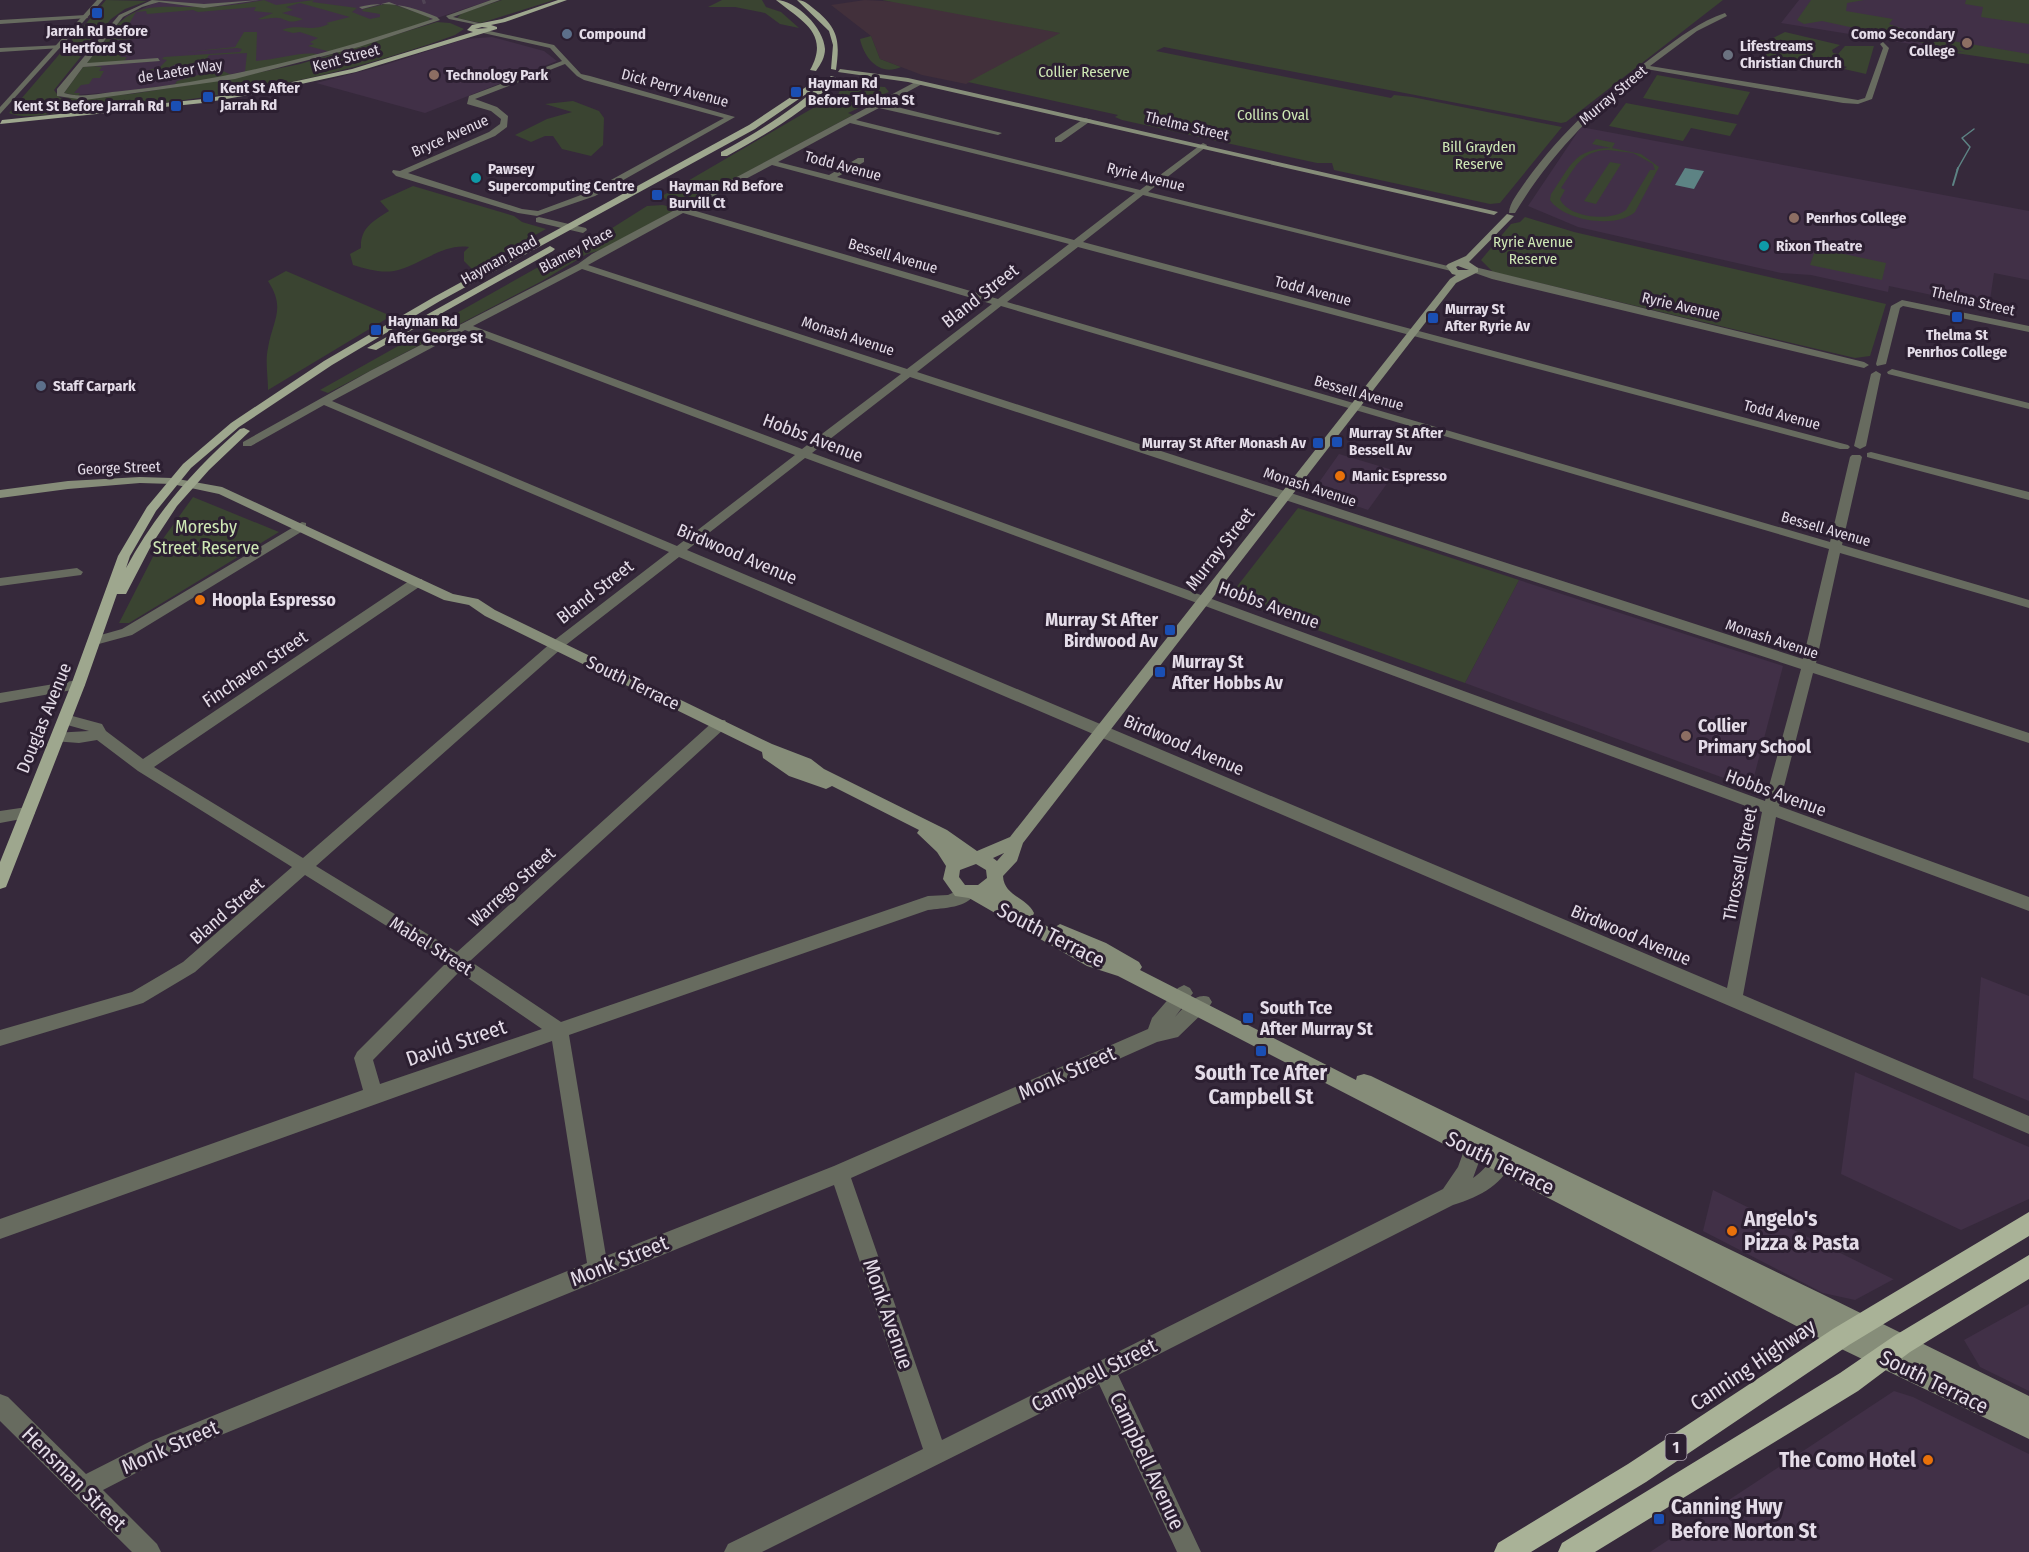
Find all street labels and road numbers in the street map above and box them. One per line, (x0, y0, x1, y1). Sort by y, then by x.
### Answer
street label: Kent Street (311, 40, 381, 76)
street label: de Laeter Way (136, 55, 224, 87)
street label: Murray Street (1576, 61, 1651, 128)
street label: Dick Perry Avenue (620, 65, 730, 111)
street label: Thelma Street (1143, 108, 1231, 144)
street label: Bryce Avenue (409, 111, 491, 161)
street label: Todd Avenue (803, 147, 883, 185)
street label: Ryrie Avenue (1105, 159, 1187, 195)
street label: Blamey Place (536, 223, 616, 277)
street label: Hayman Road (458, 232, 540, 288)
street label: Bessell Avenue (846, 235, 940, 277)
street label: Bland Street (937, 259, 1023, 333)
street label: Todd Avenue (1273, 272, 1353, 310)
street label: Thelma Street (1929, 283, 2017, 319)
street label: Ryrie Avenue (1640, 288, 1722, 324)
street label: Monash Avenue (799, 313, 897, 359)
street label: Bessell Avenue (1312, 372, 1406, 414)
street label: Todd Avenue (1742, 396, 1822, 434)
street label: Hobbs Avenue (760, 409, 866, 467)
street label: George Street (77, 458, 161, 478)
street label: Monash Avenue (1261, 464, 1359, 510)
street label: Murray Street (1181, 503, 1259, 595)
street label: Bessell Avenue (1779, 508, 1873, 550)
street label: Birdwood Avenue (674, 519, 801, 589)
street label: Bland Street (552, 555, 638, 629)
street label: Hobbs Avenue (1216, 577, 1322, 633)
street label: Monash Avenue (1723, 616, 1821, 662)
street label: Finchaven Street (198, 626, 312, 712)
street label: South Terrace (583, 651, 683, 715)
street label: Douglas Avenue (12, 659, 76, 776)
street label: Birdwood Avenue (1121, 710, 1248, 780)
street label: Hobbs Avenue (1723, 765, 1829, 821)
street label: Throssell Street (1718, 805, 1762, 923)
street label: Warrego Street (464, 842, 560, 932)
street label: Bland Street (185, 873, 269, 949)
street label: South Terrace (993, 897, 1109, 973)
street label: Birdwood Avenue (1568, 900, 1695, 970)
street label: Mabel Street (386, 912, 476, 980)
street label: David Street (402, 1014, 510, 1072)
street label: Monk Street (1014, 1040, 1120, 1106)
street label: South Terrace (1441, 1126, 1559, 1200)
street label: Monk Street (566, 1230, 672, 1292)
street label: Monk Avenue (857, 1255, 919, 1373)
street label: Canning Highway (1685, 1313, 1821, 1417)
street label: Campbell Street (1027, 1332, 1161, 1418)
street label: South Terrace (1875, 1345, 1993, 1419)
street label: Campbell Avenue (1104, 1388, 1190, 1534)
street label: Monk Street (117, 1414, 223, 1480)
street label: Hensman Street (16, 1421, 132, 1537)
road number: 1 (1666, 1434, 1686, 1460)

